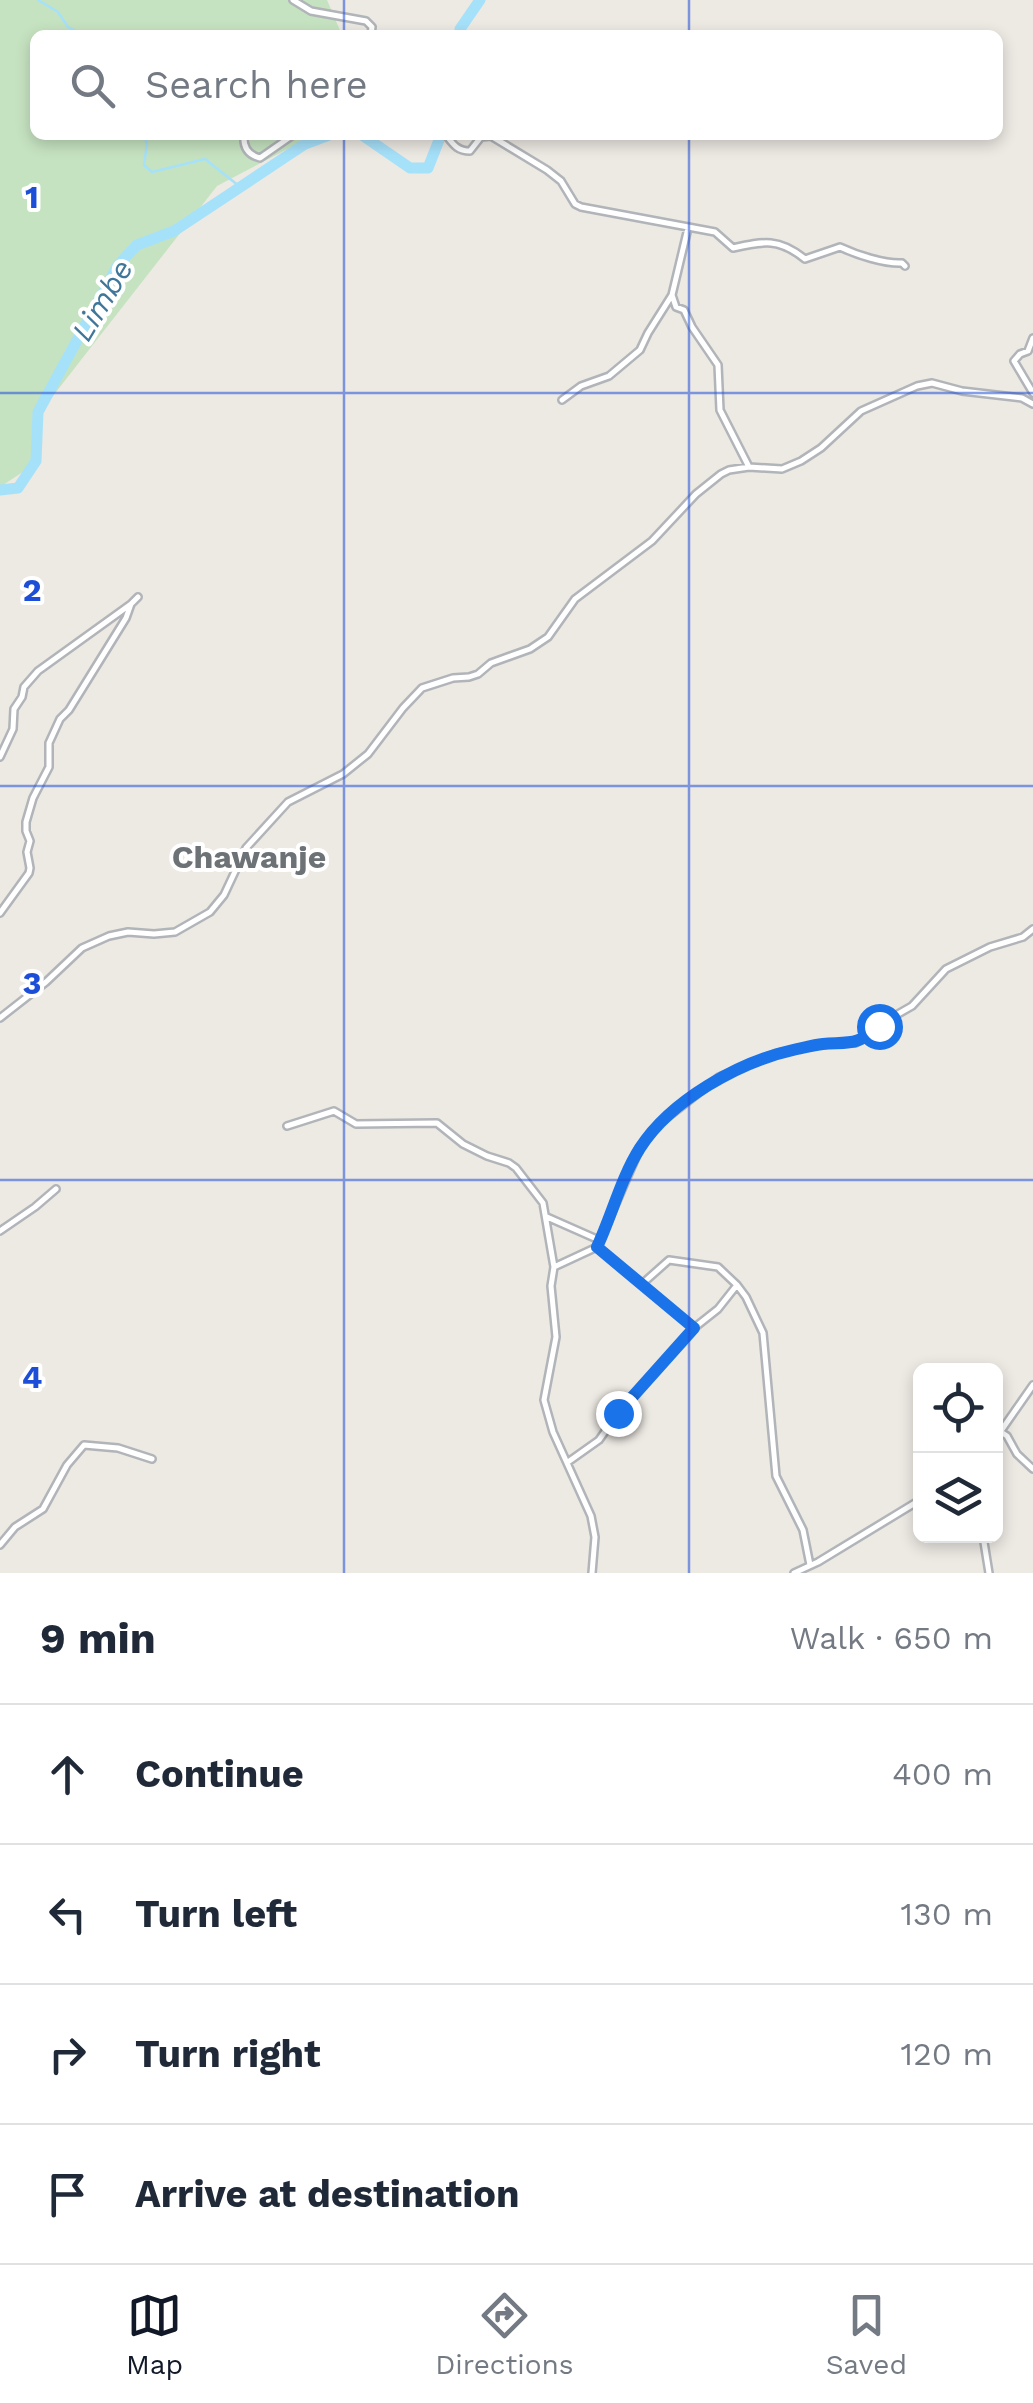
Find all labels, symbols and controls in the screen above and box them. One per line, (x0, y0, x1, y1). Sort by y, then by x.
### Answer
search box (30, 30, 1003, 140)
icon: search (65, 58, 120, 113)
text: Search here (145, 63, 368, 107)
text: 1 (25, 178, 39, 216)
water label: Limbe (64, 253, 140, 347)
text: 2 (22, 571, 42, 609)
district label: Chawanje (172, 838, 326, 876)
text: 3 (23, 964, 41, 1002)
route start (857, 1004, 903, 1050)
text: 4 (22, 1358, 42, 1396)
map controls (913, 1363, 1003, 1543)
button: locate (913, 1363, 1003, 1453)
route end (596, 1391, 642, 1437)
button: layers (913, 1453, 1003, 1543)
text: 9 min (40, 1614, 156, 1663)
text: Walk · 650 m (790, 1619, 993, 1657)
icon: ahead (40, 1747, 95, 1802)
text: Continue (135, 1752, 304, 1796)
text: 400 m (892, 1755, 993, 1793)
icon: left (40, 1887, 95, 1942)
text: Turn left (135, 1892, 297, 1936)
text: 130 m (901, 1895, 993, 1933)
icon: right (40, 2027, 95, 2082)
text: Turn right (135, 2032, 321, 2076)
text: 120 m (901, 2035, 993, 2073)
icon: arrive (40, 2167, 95, 2222)
text: Arrive at destination (135, 2172, 520, 2216)
tab: Map (126, 2288, 183, 2381)
tab: Directions (435, 2288, 574, 2381)
tab: Saved (826, 2288, 907, 2381)

